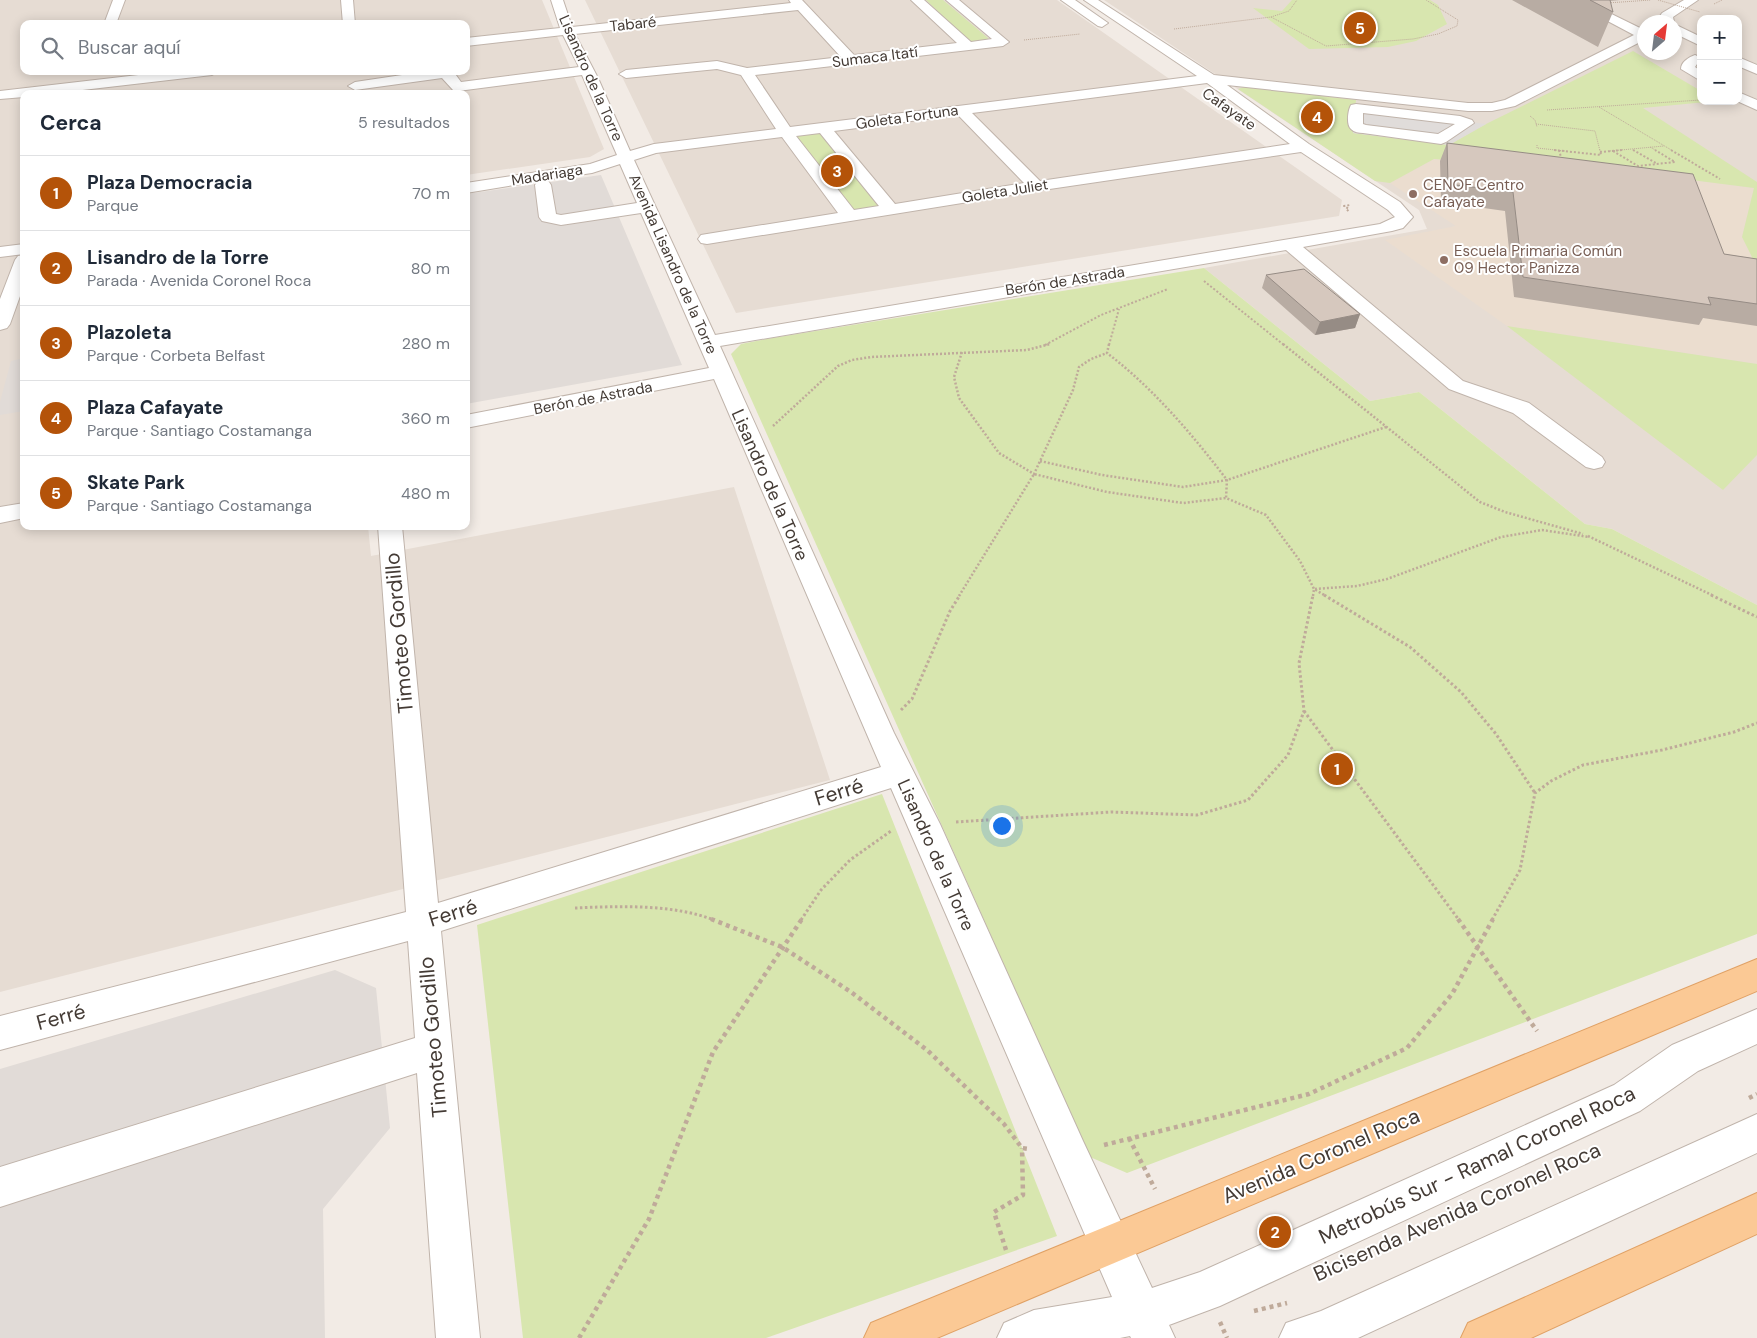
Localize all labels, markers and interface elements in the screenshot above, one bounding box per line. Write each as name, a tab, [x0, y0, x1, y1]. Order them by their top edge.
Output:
pin: 5	[1344, 9, 1376, 47]
street label: Lisandro de la Torre	[554, 12, 628, 144]
street label: Tabaré	[609, 12, 657, 36]
north arrow	[1637, 15, 1682, 60]
map controls	[1697, 15, 1742, 105]
button: +	[1697, 15, 1742, 60]
search box	[20, 20, 470, 75]
icon: search	[38, 34, 66, 62]
text: Buscar aquí	[78, 35, 181, 60]
street label: Sumaca Itatí	[831, 42, 920, 72]
button: −	[1697, 60, 1742, 105]
street label: Cafayate	[1198, 83, 1260, 135]
pin: 4	[1301, 98, 1333, 136]
street label: Goleta Fortuna	[854, 100, 960, 134]
text: Cerca	[40, 109, 102, 137]
text: 5 resultados	[358, 112, 450, 133]
pin: 3	[821, 152, 853, 190]
street label: Madariaga	[510, 159, 584, 191]
text: Plaza Democracia	[87, 170, 252, 195]
street label: Avenida Lisandro de la Torre	[624, 171, 722, 357]
street label: Goleta Juliet	[960, 174, 1050, 208]
place label: CENOF Centro Cafayate	[1423, 175, 1524, 212]
text: 1	[53, 183, 59, 204]
text: 70 m	[412, 183, 450, 204]
marker: CENOF Centro Cafayate	[1407, 188, 1419, 200]
text: Parque	[87, 195, 139, 216]
place label: Escuela Primaria Común 09 Hector Panizza	[1454, 241, 1622, 278]
text: Lisandro de la Torre	[87, 245, 269, 270]
marker: Escuela Primaria Común 09 Hector Panizza	[1438, 254, 1450, 266]
text: 2	[51, 258, 61, 279]
text: 80 m	[411, 258, 450, 279]
street label: Berón de Astrada	[1004, 262, 1126, 300]
text: Parada · Avenida Coronel Roca	[87, 270, 311, 291]
text: Plazoleta	[87, 320, 172, 345]
text: 3	[51, 333, 61, 354]
text: 280 m	[402, 333, 450, 354]
text: Parque · Corbeta Belfast	[87, 345, 265, 366]
street label: Berón de Astrada	[532, 377, 654, 419]
text: Plaza Cafayate	[87, 395, 224, 420]
street label: Lisandro de la Torre	[726, 406, 814, 564]
text: 4	[51, 408, 61, 429]
text: 360 m	[401, 408, 450, 429]
text: Parque · Santiago Costamanga	[87, 420, 312, 441]
text: Skate Park	[87, 470, 185, 495]
text: 5	[51, 483, 61, 504]
text: 480 m	[401, 483, 450, 504]
text: Parque · Santiago Costamanga	[87, 495, 312, 516]
street label: Timoteo Gordillo	[378, 551, 420, 715]
pin: 1	[1321, 750, 1353, 788]
street label: Ferré	[811, 771, 867, 813]
street label: Lisandro de la Torre	[892, 776, 980, 934]
your location	[989, 813, 1015, 839]
street label: Ferré	[425, 892, 481, 934]
street label: Timoteo Gordillo	[412, 955, 454, 1119]
street label: Ferré	[33, 997, 89, 1037]
street label: Metrobús Sur - Ramal Coronel Roca	[1314, 1079, 1640, 1251]
street label: Avenida Coronel Roca	[1218, 1102, 1424, 1210]
street label: Bicisenda Avenida Coronel Roca	[1309, 1136, 1605, 1288]
pin: 2	[1259, 1213, 1291, 1251]

